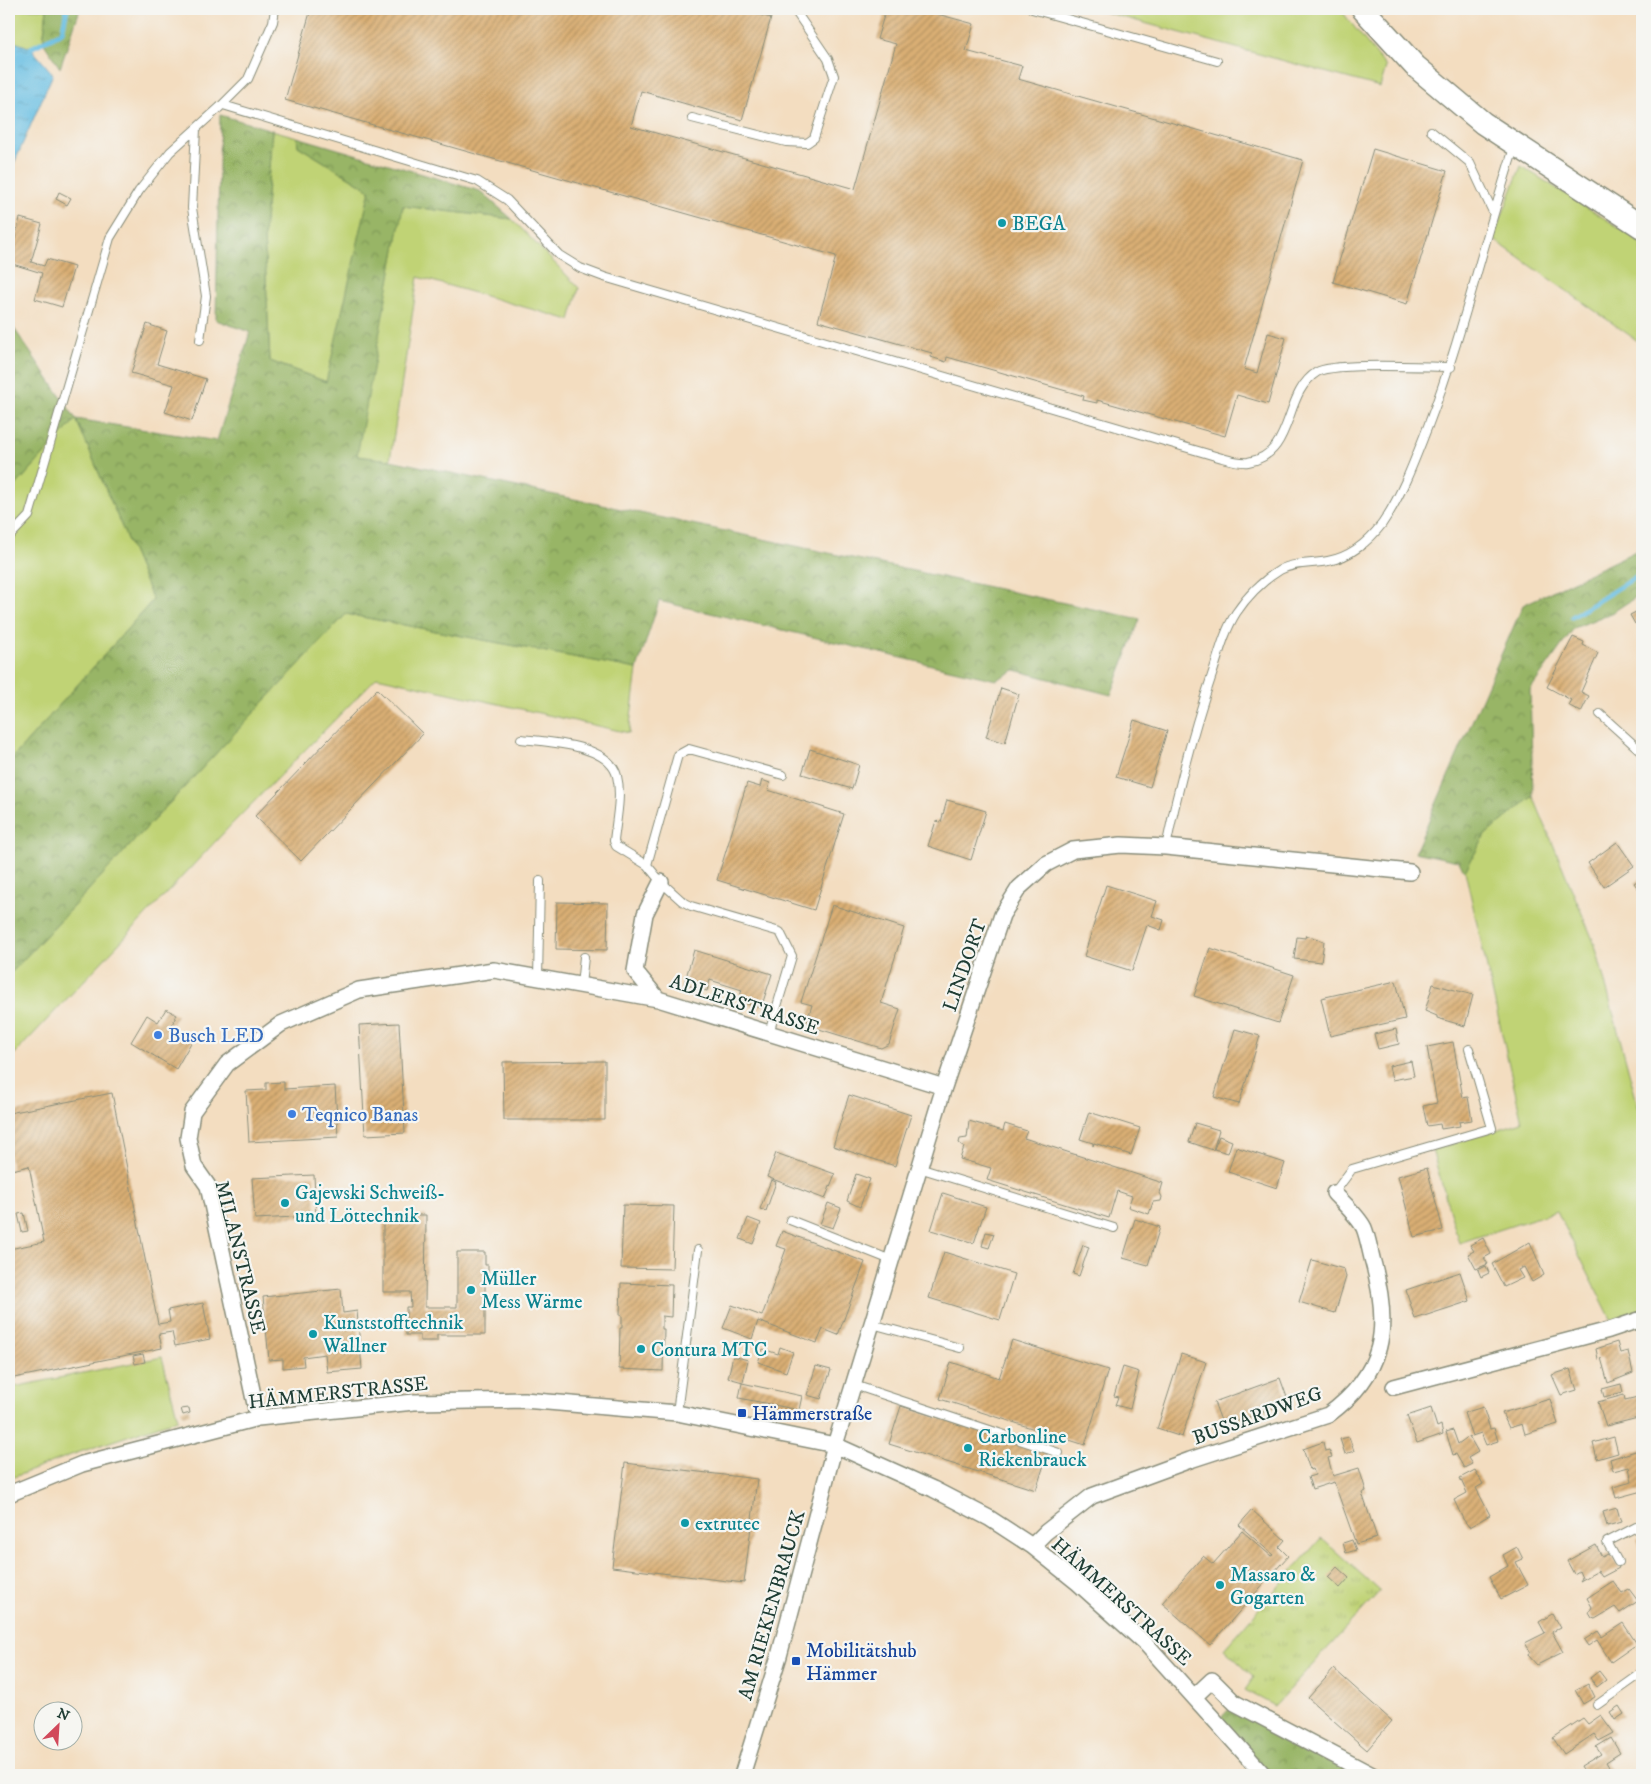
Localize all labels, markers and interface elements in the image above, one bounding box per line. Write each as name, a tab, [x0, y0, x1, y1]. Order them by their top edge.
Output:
place label: BEGA	[1012, 212, 1066, 237]
marker: BEGA	[996, 217, 1008, 229]
street label: LINDORT	[938, 916, 993, 1015]
street label: ADLERSTRASSE	[666, 969, 823, 1041]
place label: Busch LED	[168, 1024, 264, 1049]
marker: Busch LED	[152, 1029, 164, 1041]
place label: Teqnico Banas	[302, 1103, 419, 1128]
marker: Teqnico Banas	[286, 1108, 298, 1120]
street label: MILANSTRASSE	[208, 1178, 271, 1337]
place label: Gajewski Schweiß- und Löttechnik	[295, 1181, 445, 1229]
marker: Gajewski Schweiß- und Löttechnik	[279, 1197, 291, 1209]
place label: Müller Mess Wärme	[481, 1267, 582, 1315]
marker: Müller Mess Wärme	[465, 1284, 477, 1296]
place label: Kunststofftechnik Wallner	[322, 1311, 463, 1359]
marker: Kunststofftechnik Wallner	[307, 1328, 319, 1340]
place label: Contura MTC	[651, 1338, 767, 1363]
marker: Contura MTC	[635, 1343, 647, 1355]
street label: HÄMMERSTRASSE	[247, 1372, 429, 1415]
street label: BUSSARDWEG	[1189, 1381, 1326, 1451]
place label: Hämmerstraße	[752, 1402, 872, 1427]
marker: Hämmerstraße	[736, 1407, 748, 1419]
place label: Carbonline Riekenbrauck	[978, 1425, 1087, 1473]
marker: Carbonline Riekenbrauck	[962, 1442, 974, 1454]
street label: AM RIEKENBRAUCK	[733, 1508, 812, 1703]
place label: extrutec	[695, 1512, 760, 1537]
marker: extrutec	[679, 1517, 691, 1529]
street label: HÄMMERSTRASSE	[1046, 1532, 1196, 1672]
place label: Massaro & Gogarten	[1230, 1563, 1315, 1611]
marker: Massaro & Gogarten	[1214, 1579, 1226, 1591]
place label: Mobilitätshub Hämmer	[806, 1639, 917, 1687]
marker: Mobilitätshub Hämmer	[790, 1655, 802, 1667]
north arrow	[32, 1702, 82, 1752]
text: N	[54, 1705, 73, 1726]

